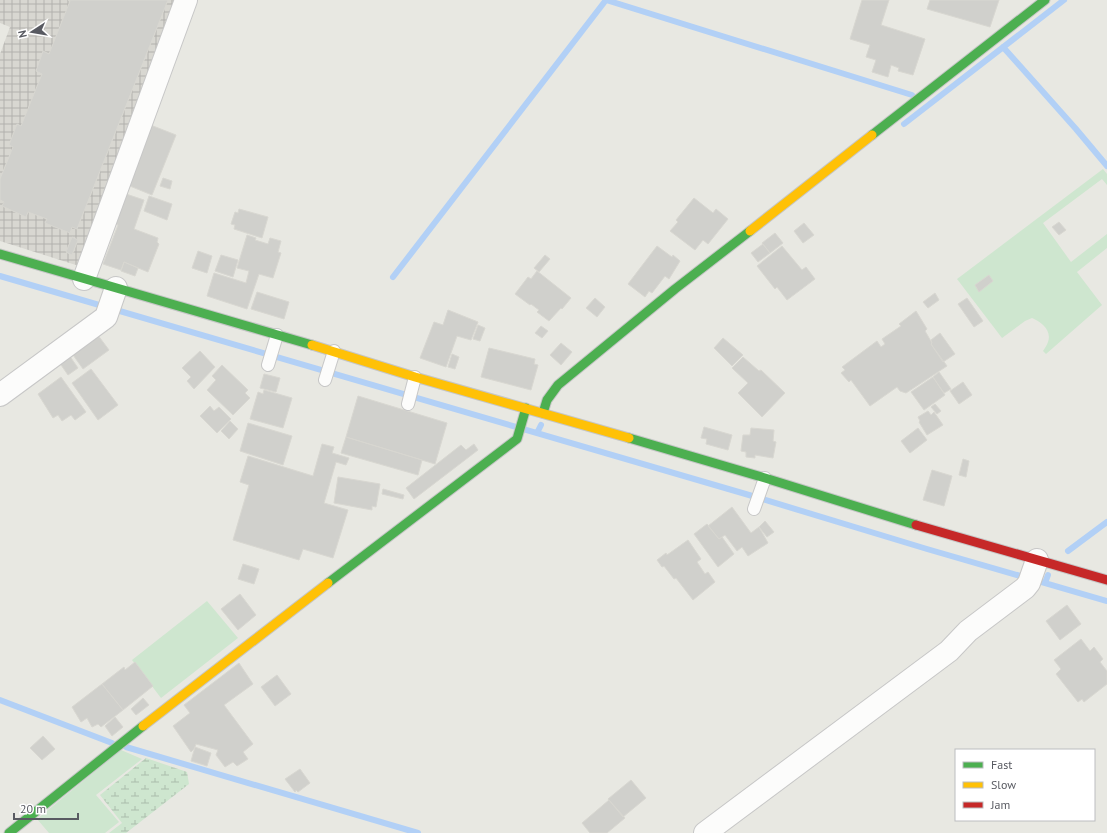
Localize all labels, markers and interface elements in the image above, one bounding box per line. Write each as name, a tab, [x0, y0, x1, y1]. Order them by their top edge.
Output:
north arrow	[12, 12, 52, 52]
text: N	[15, 29, 30, 39]
legend	[955, 749, 1095, 821]
text: Fast	[991, 757, 1012, 772]
text: Slow	[991, 777, 1016, 792]
scale bar	[14, 795, 78, 821]
text: Jam	[990, 797, 1010, 812]
text: 20 m	[20, 801, 46, 816]

